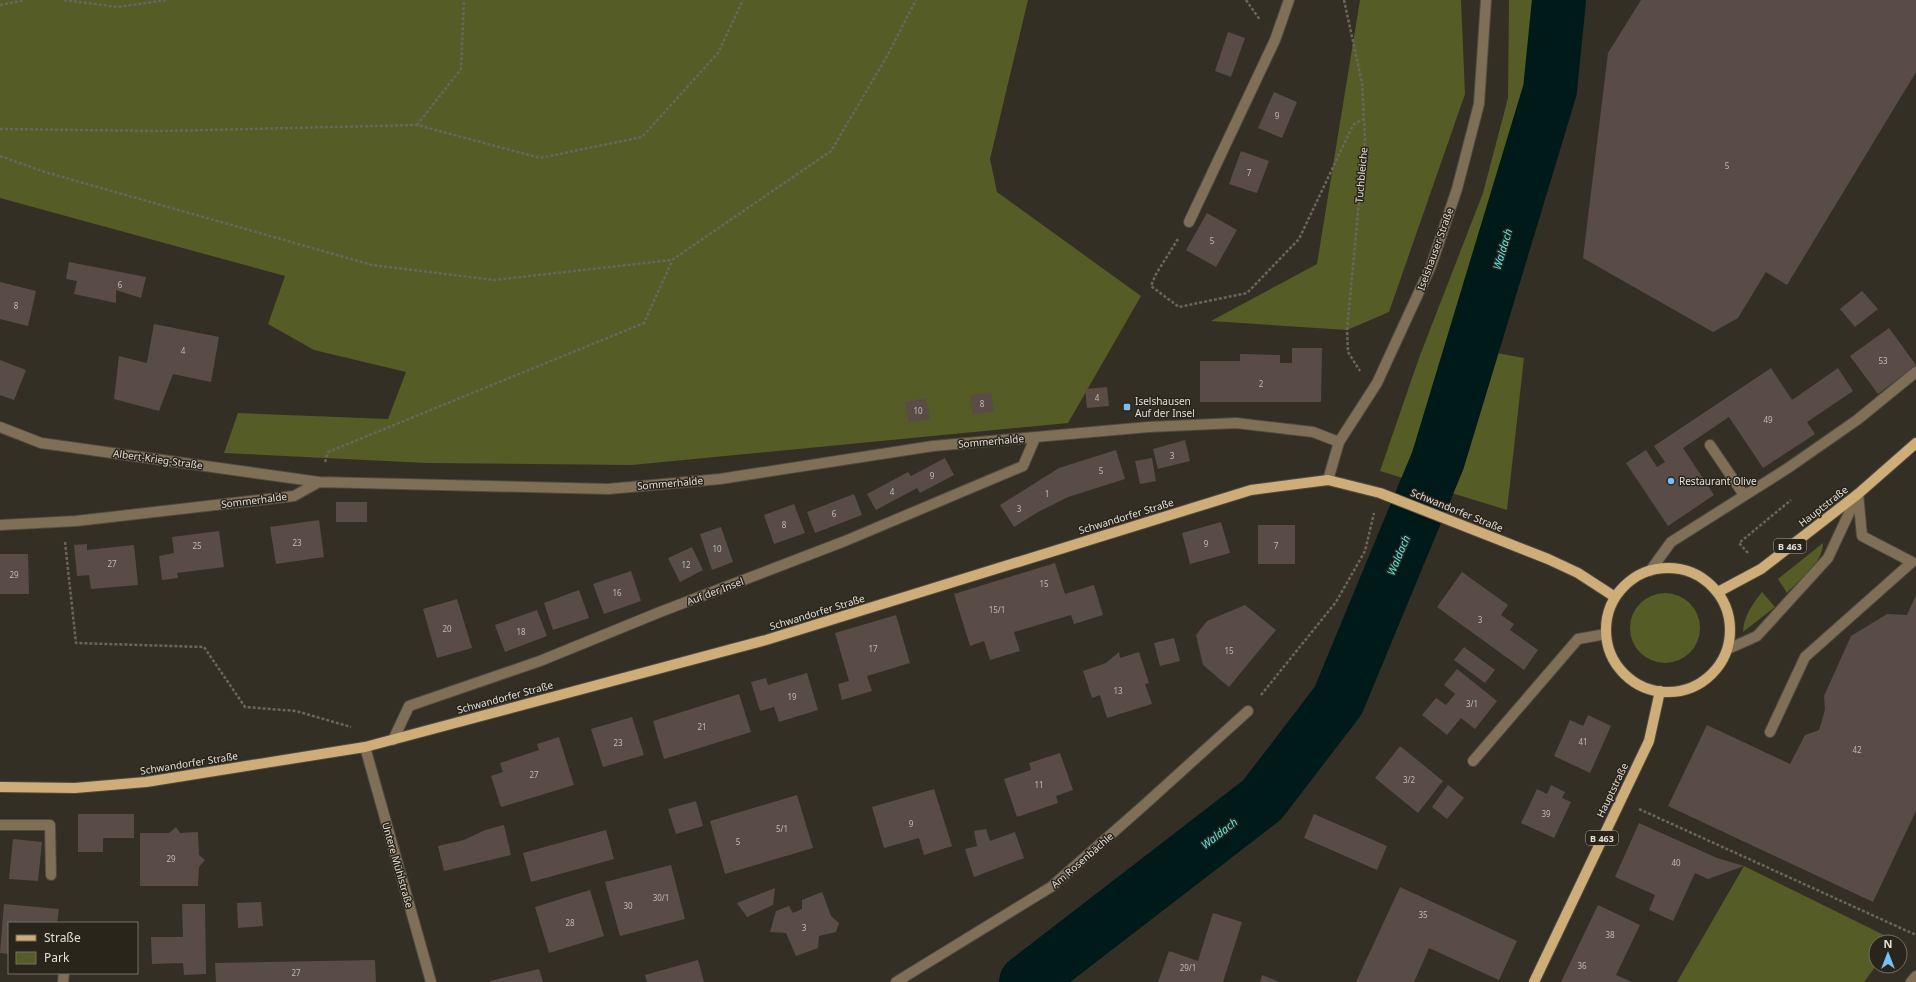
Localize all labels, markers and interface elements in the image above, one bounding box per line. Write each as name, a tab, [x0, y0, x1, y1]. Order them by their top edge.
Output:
house number: 9	[1275, 110, 1280, 121]
street label: Tuchbleiche	[1352, 146, 1370, 203]
house number: 5	[1725, 160, 1730, 171]
house number: 7	[1247, 167, 1252, 178]
street label: Iselshauser Straße	[1414, 205, 1457, 292]
water label: Waldach	[1489, 227, 1515, 271]
house number: 5	[1210, 235, 1215, 246]
house number: 6	[118, 279, 123, 290]
house number: 8	[14, 300, 19, 311]
house number: 4	[181, 345, 186, 356]
house number: 53	[1878, 355, 1888, 366]
house number: 2	[1259, 378, 1264, 389]
house number: 4	[1095, 392, 1100, 403]
place label: Iselshausen Auf der Insel	[1135, 394, 1195, 420]
house number: 8	[980, 398, 985, 409]
marker: Iselshausen Auf der Insel	[1122, 402, 1132, 412]
house number: 10	[913, 405, 923, 416]
house number: 49	[1763, 414, 1773, 425]
street label: Sommerhalde	[957, 431, 1025, 451]
street label: Albert-Krieg-Straße	[112, 446, 204, 472]
house number: 3	[1170, 450, 1175, 461]
house number: 5	[1099, 465, 1104, 476]
house number: 9	[930, 470, 935, 481]
street label: Sommerhalde	[636, 473, 704, 493]
place label: Restaurant Olive	[1679, 474, 1757, 488]
marker: Restaurant Olive	[1666, 476, 1676, 486]
street label: Hauptstraße	[1795, 482, 1851, 530]
street label: Schwandorfer Straße	[1409, 485, 1506, 535]
house number: 4	[890, 486, 895, 497]
house number: 1	[1045, 488, 1049, 499]
street label: Sommerhalde	[220, 489, 288, 511]
street label: Schwandorfer Straße	[1077, 495, 1176, 537]
house number: 3	[1017, 503, 1022, 514]
house number: 6	[832, 508, 837, 519]
house number: 8	[782, 519, 787, 530]
water label: Waldach	[1383, 533, 1413, 577]
house number: 23	[292, 537, 302, 548]
house number: 9	[1204, 538, 1209, 549]
road number: B 463	[1774, 539, 1806, 553]
house number: 25	[192, 540, 202, 551]
house number: 7	[1274, 540, 1279, 551]
house number: 10	[712, 543, 722, 554]
house number: 27	[107, 558, 117, 569]
house number: 12	[681, 559, 691, 570]
house number: 29	[9, 569, 19, 580]
street label: Auf der Insel	[685, 574, 745, 608]
house number: 15	[1039, 578, 1049, 589]
house number: 16	[612, 587, 622, 598]
street label: Schwandorfer Straße	[768, 591, 867, 633]
house number: 15/1	[989, 604, 1005, 615]
house number: 3	[1478, 614, 1483, 625]
house number: 20	[442, 623, 452, 634]
house number: 18	[516, 626, 526, 637]
house number: 17	[868, 643, 878, 654]
house number: 15	[1224, 645, 1234, 656]
street label: Schwandorfer Straße	[455, 677, 555, 717]
house number: 13	[1113, 685, 1123, 696]
house number: 19	[787, 691, 797, 702]
house number: 3/1	[1466, 698, 1478, 709]
house number: 21	[697, 721, 707, 732]
house number: 41	[1578, 736, 1588, 747]
house number: 23	[613, 737, 623, 748]
house number: 42	[1852, 744, 1862, 755]
street label: Schwandorfer Straße	[139, 748, 239, 778]
street label: Hauptstraße	[1593, 760, 1631, 820]
house number: 27	[529, 769, 539, 780]
house number: 3/2	[1403, 774, 1415, 785]
house number: 11	[1034, 779, 1044, 790]
house number: 39	[1541, 808, 1551, 819]
water label: Waldach	[1198, 814, 1240, 852]
house number: 9	[909, 818, 914, 829]
street label: Untere Mühlstraße	[379, 820, 417, 910]
house number: 5/1	[776, 823, 788, 834]
street label: Am Rosenbächle	[1048, 829, 1116, 891]
road number: B 463	[1586, 831, 1618, 845]
house number: 5	[736, 836, 741, 847]
house number: 29	[166, 853, 176, 864]
house number: 40	[1671, 857, 1681, 868]
house number: 30/1	[653, 892, 669, 903]
house number: 30	[623, 900, 633, 911]
house number: 35	[1418, 909, 1428, 920]
house number: 28	[565, 917, 575, 928]
legend	[8, 922, 138, 974]
house number: 3	[802, 922, 807, 933]
text: Straße	[44, 929, 81, 946]
house number: 38	[1605, 929, 1615, 940]
north arrow	[1868, 934, 1908, 974]
text: N	[1884, 936, 1892, 951]
text: Park	[44, 949, 70, 966]
house number: 36	[1577, 960, 1587, 971]
house number: 29/1	[1180, 962, 1196, 973]
house number: 27	[291, 967, 301, 978]

